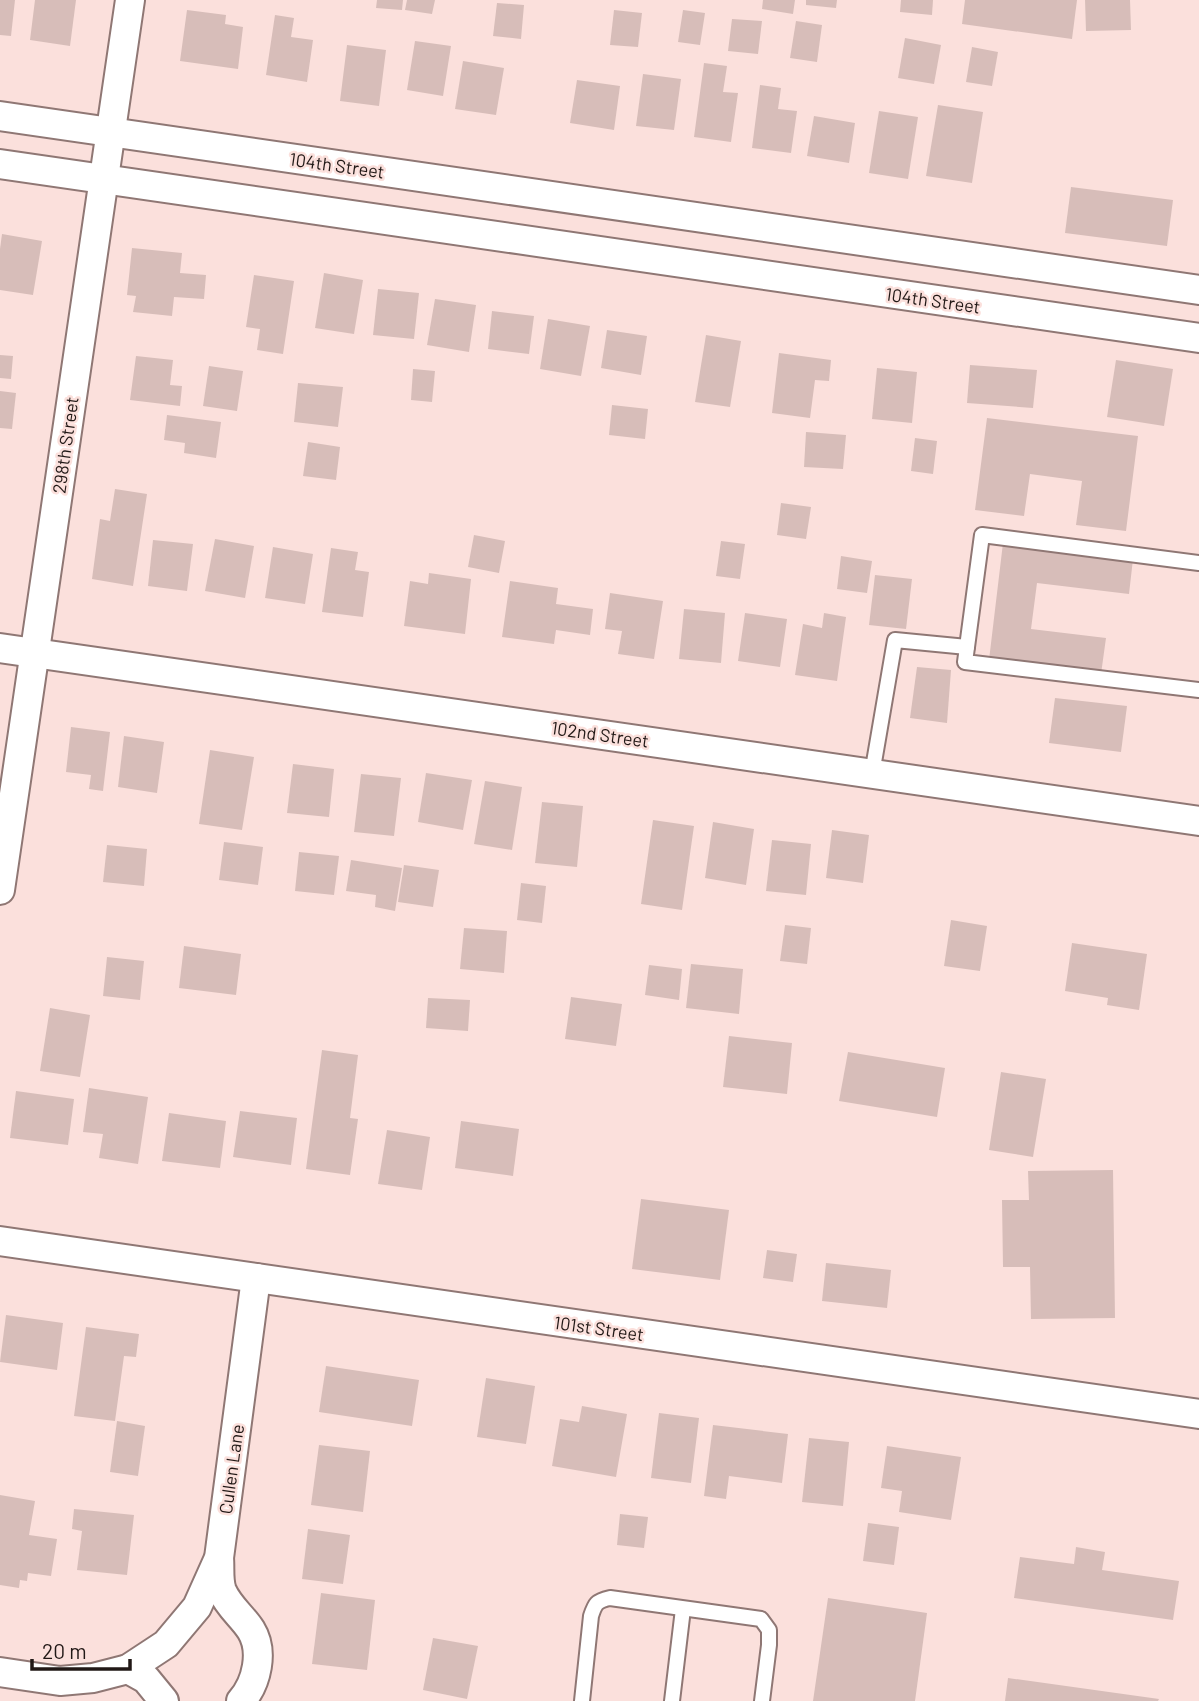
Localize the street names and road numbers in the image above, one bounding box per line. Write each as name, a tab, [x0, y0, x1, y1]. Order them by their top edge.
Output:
street label: 104th Street	[288, 147, 386, 183]
street label: 104th Street	[884, 282, 982, 318]
street label: 298th Street	[47, 395, 83, 495]
street label: 102nd Street	[550, 716, 650, 752]
street label: 101st Street	[553, 1311, 645, 1345]
street label: Cullen Lane	[214, 1423, 248, 1515]

